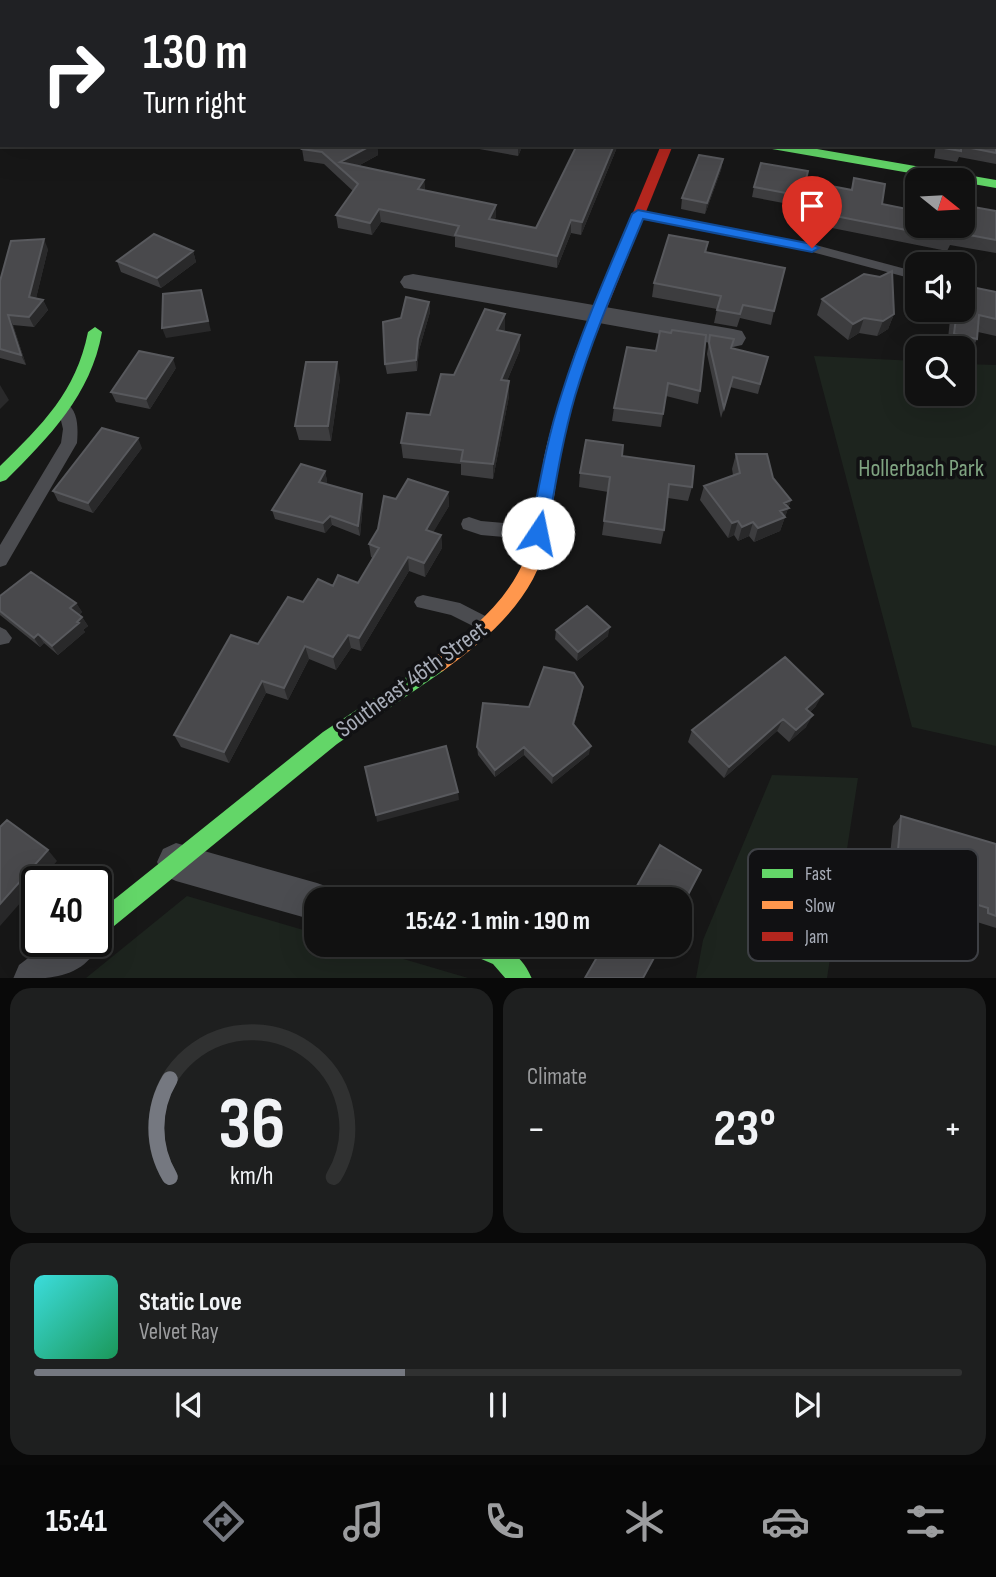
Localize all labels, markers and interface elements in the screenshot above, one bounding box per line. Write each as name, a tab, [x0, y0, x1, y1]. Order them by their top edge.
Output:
text: 130 m	[143, 24, 248, 83]
icon: right	[28, 28, 119, 119]
text: Turn right	[143, 84, 247, 123]
north arrow	[905, 168, 975, 238]
map controls	[905, 168, 975, 406]
pin	[782, 176, 842, 248]
icon: arrive	[793, 187, 831, 225]
button: sound	[905, 252, 975, 322]
button: search	[905, 336, 975, 406]
park label: Hollerbach Park	[858, 454, 984, 483]
position arrow	[501, 496, 575, 570]
street label: Southeast 46th Street	[330, 615, 492, 744]
legend	[748, 849, 978, 961]
text: Fast	[805, 863, 832, 886]
speed limit sign: 40	[21, 866, 112, 957]
text: Slow	[805, 895, 835, 918]
text: 15:42 · 1 min · 190 m	[406, 906, 590, 937]
text: Jam	[804, 926, 828, 949]
text: Climate	[527, 1063, 587, 1091]
text: 36	[218, 1081, 285, 1169]
text: 23°	[713, 1098, 776, 1161]
text: −	[527, 1107, 546, 1152]
text: +	[943, 1107, 962, 1152]
text: km/h	[230, 1160, 273, 1191]
text: Static Love	[139, 1287, 242, 1318]
text: Velvet Ray	[139, 1318, 219, 1346]
icon: previous	[170, 1386, 208, 1424]
icon: pause	[479, 1386, 517, 1424]
icon: next	[788, 1386, 826, 1424]
icon: directions	[199, 1497, 248, 1546]
icon: music	[339, 1497, 388, 1546]
icon: phone	[480, 1497, 529, 1546]
icon: climate	[620, 1497, 669, 1546]
icon: car	[761, 1497, 810, 1546]
icon: filters	[901, 1497, 950, 1546]
text: 15:41	[46, 1502, 107, 1541]

